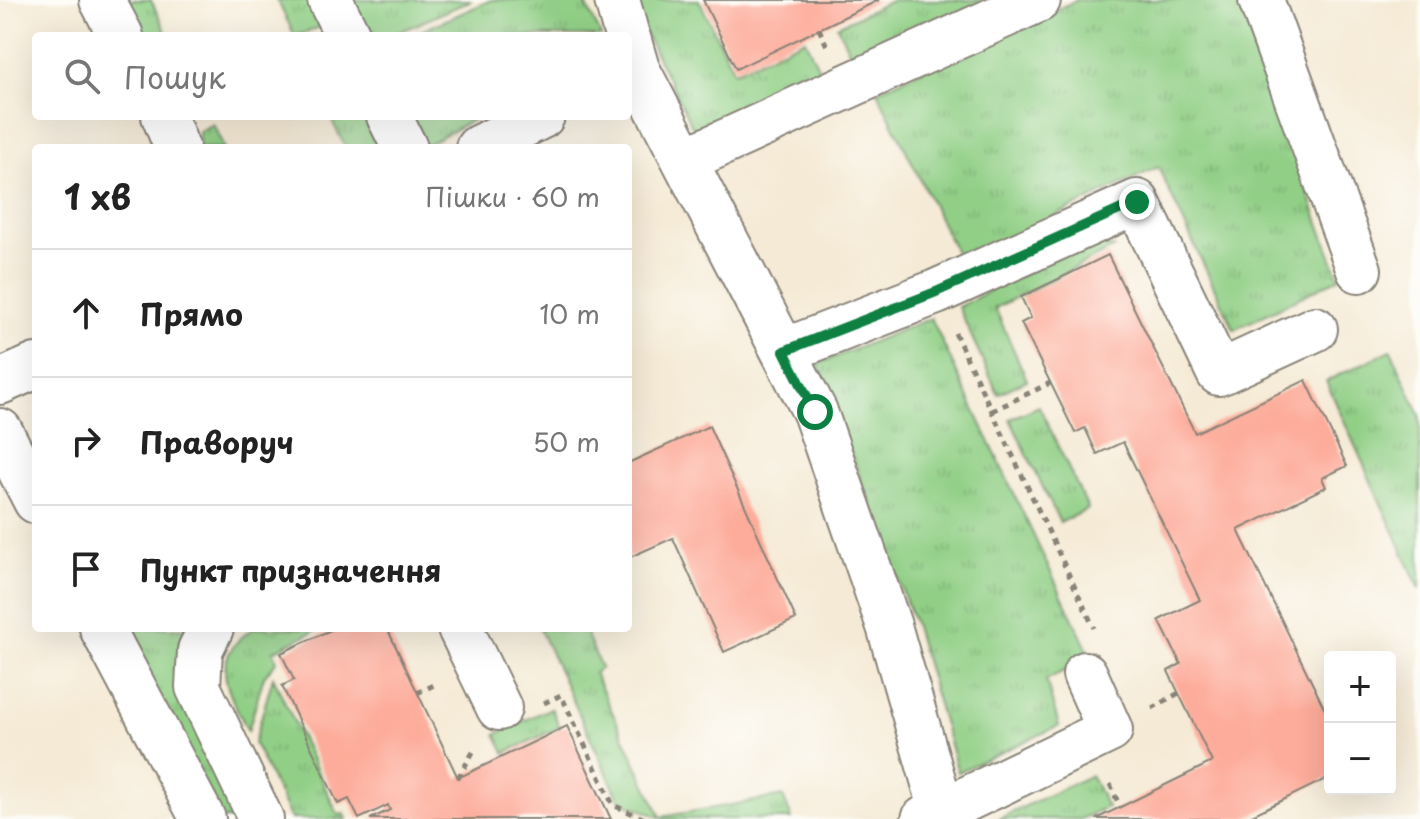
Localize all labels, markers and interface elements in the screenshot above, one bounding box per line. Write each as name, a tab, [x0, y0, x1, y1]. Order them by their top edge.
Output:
search box	[32, 32, 632, 120]
icon: search	[60, 54, 104, 98]
text: Пошук	[124, 54, 226, 99]
text: 1 хв	[64, 170, 131, 222]
text: Пішки · 60 m	[425, 177, 600, 216]
route end	[1119, 184, 1155, 220]
icon: ahead	[64, 291, 108, 335]
text: Прямо	[140, 291, 243, 336]
text: 10 m	[539, 294, 600, 333]
route start	[797, 394, 833, 430]
icon: right	[64, 419, 108, 463]
text: Праворуч	[140, 419, 294, 464]
text: 50 m	[533, 422, 600, 461]
icon: arrive	[64, 547, 108, 591]
text: Пункт призначення	[140, 547, 441, 592]
map controls	[1324, 651, 1396, 795]
button: +	[1324, 651, 1396, 723]
button: −	[1324, 723, 1396, 795]

